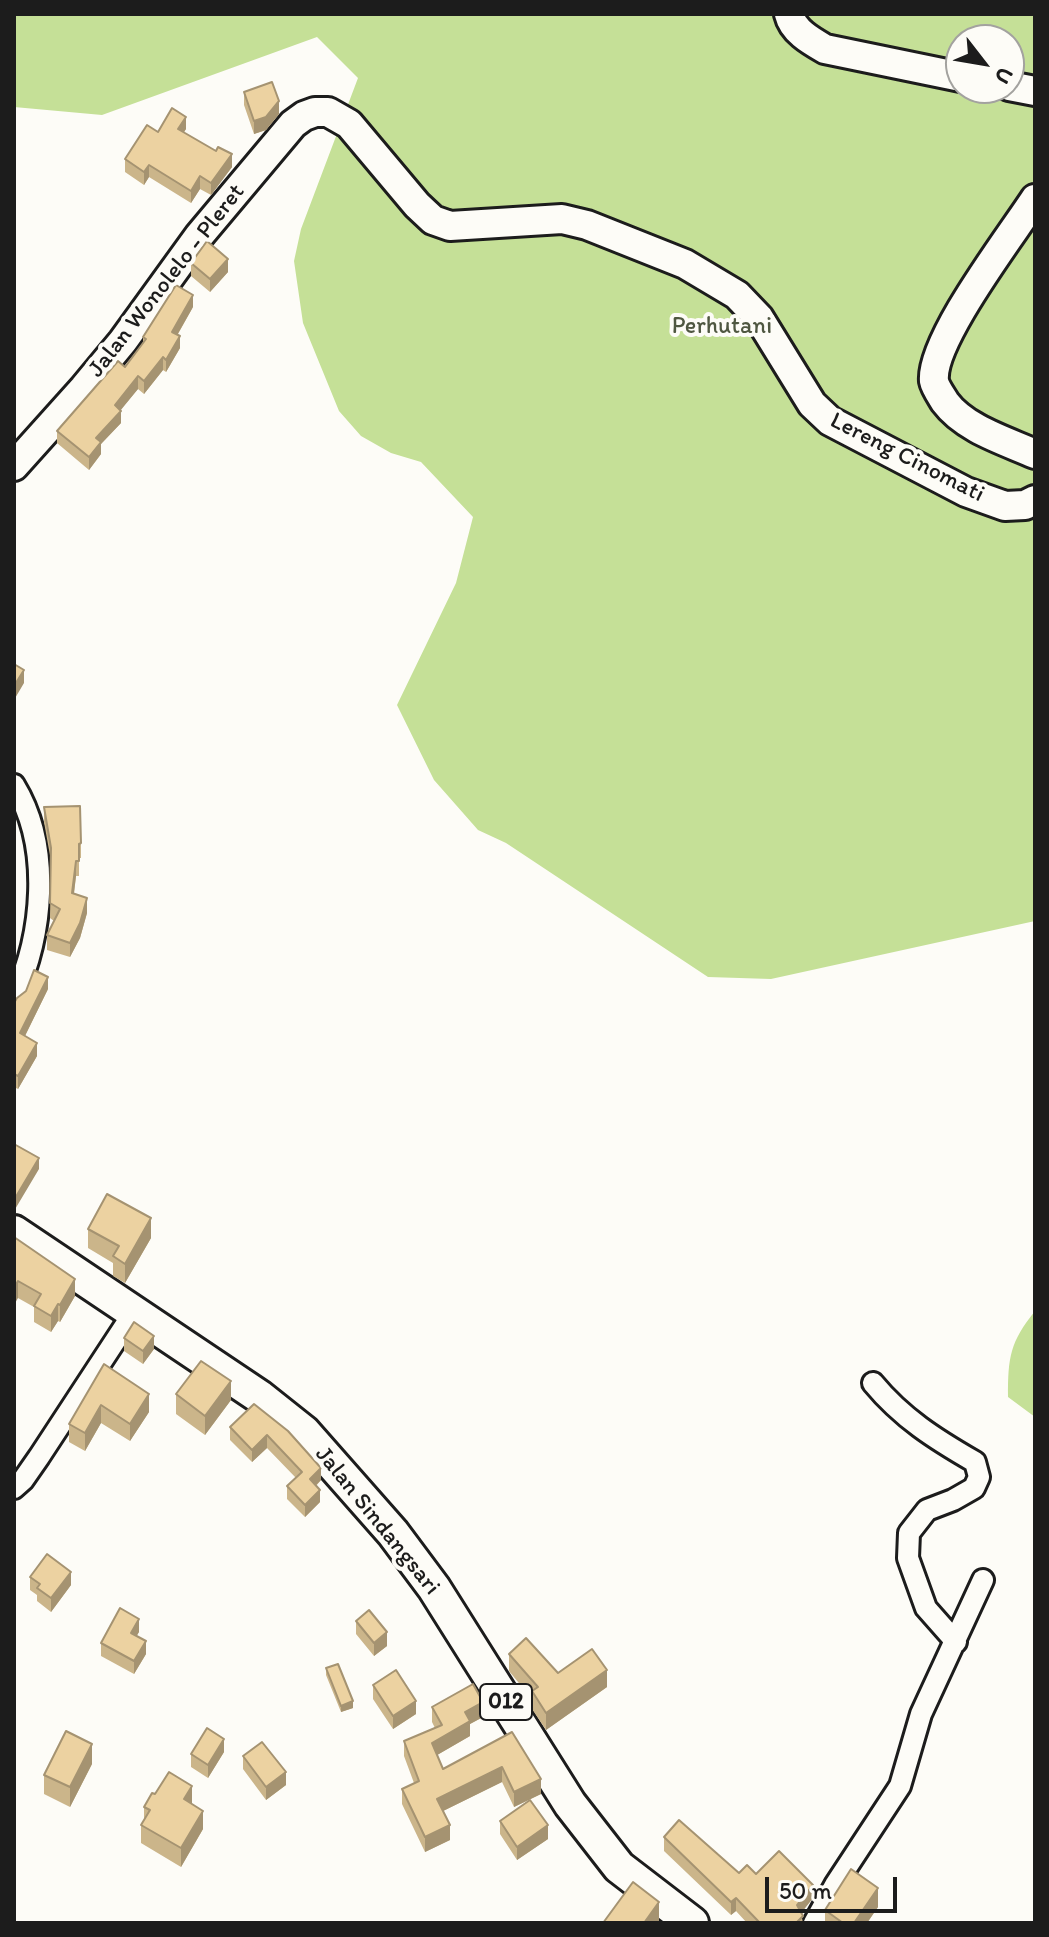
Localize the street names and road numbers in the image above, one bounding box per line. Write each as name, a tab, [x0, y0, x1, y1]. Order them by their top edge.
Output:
street label: Jalan Wonolelo - Pleret	[83, 179, 251, 383]
street label: Lereng Cinomati	[825, 407, 989, 509]
street label: Jalan Sindangsari	[308, 1441, 446, 1601]
road number: 012	[480, 1684, 532, 1720]

